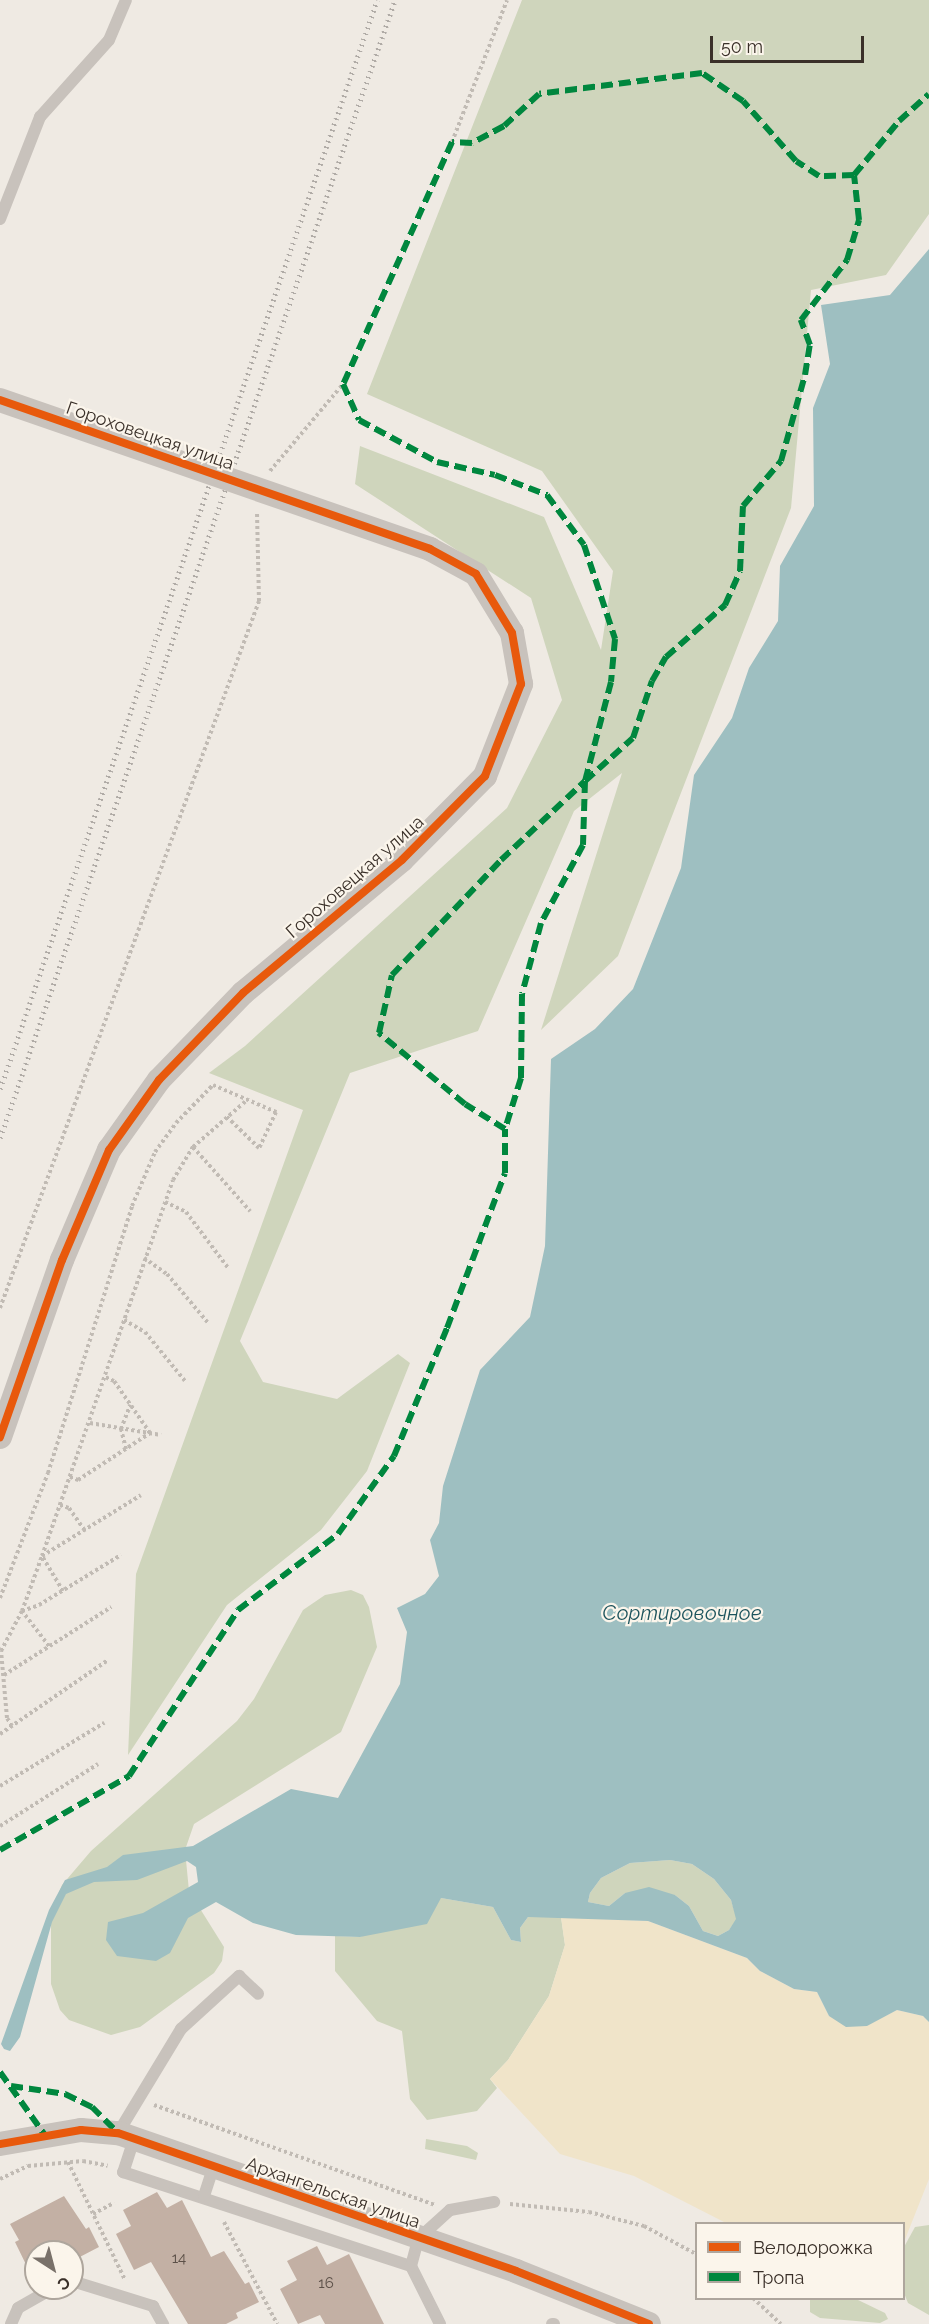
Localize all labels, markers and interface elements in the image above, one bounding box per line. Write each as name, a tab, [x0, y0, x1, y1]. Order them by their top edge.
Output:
scale bar	[713, 24, 868, 62]
text: 50 m	[721, 36, 763, 57]
street label: Гороховецкая улица	[63, 397, 237, 475]
street label: Гороховецкая улица	[281, 811, 429, 943]
water label: Сортировочное	[602, 1601, 762, 1625]
street label: Архангельская улица	[243, 2153, 423, 2233]
legend	[695, 2222, 905, 2300]
text: Велодорожка	[753, 2237, 873, 2258]
north arrow	[24, 2240, 84, 2300]
house number: 14	[172, 2250, 186, 2268]
text: Тропа	[753, 2267, 804, 2288]
text: С	[54, 2272, 74, 2294]
house number: 16	[318, 2275, 334, 2293]

